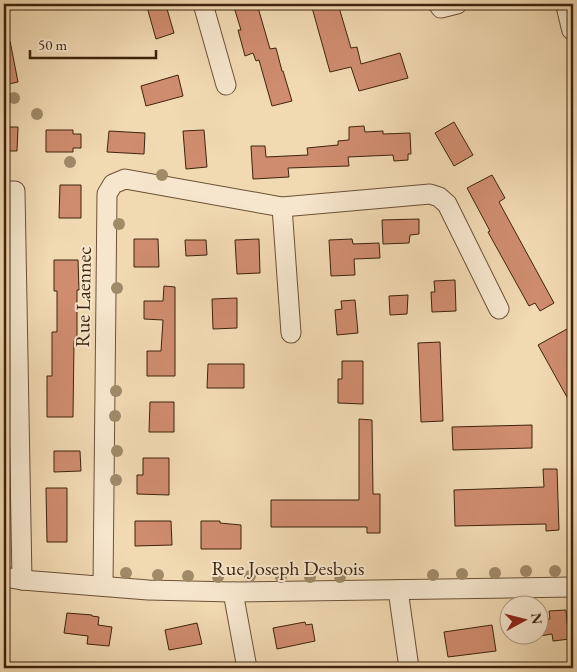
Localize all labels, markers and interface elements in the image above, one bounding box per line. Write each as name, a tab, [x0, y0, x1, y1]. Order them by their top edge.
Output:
scale bar	[30, 28, 156, 60]
text: 50 m	[38, 35, 67, 54]
street label: Rue Laennec	[69, 246, 97, 348]
street label: Rue Joseph Desbois	[212, 555, 364, 581]
north arrow	[500, 594, 550, 644]
text: N	[527, 612, 547, 626]

